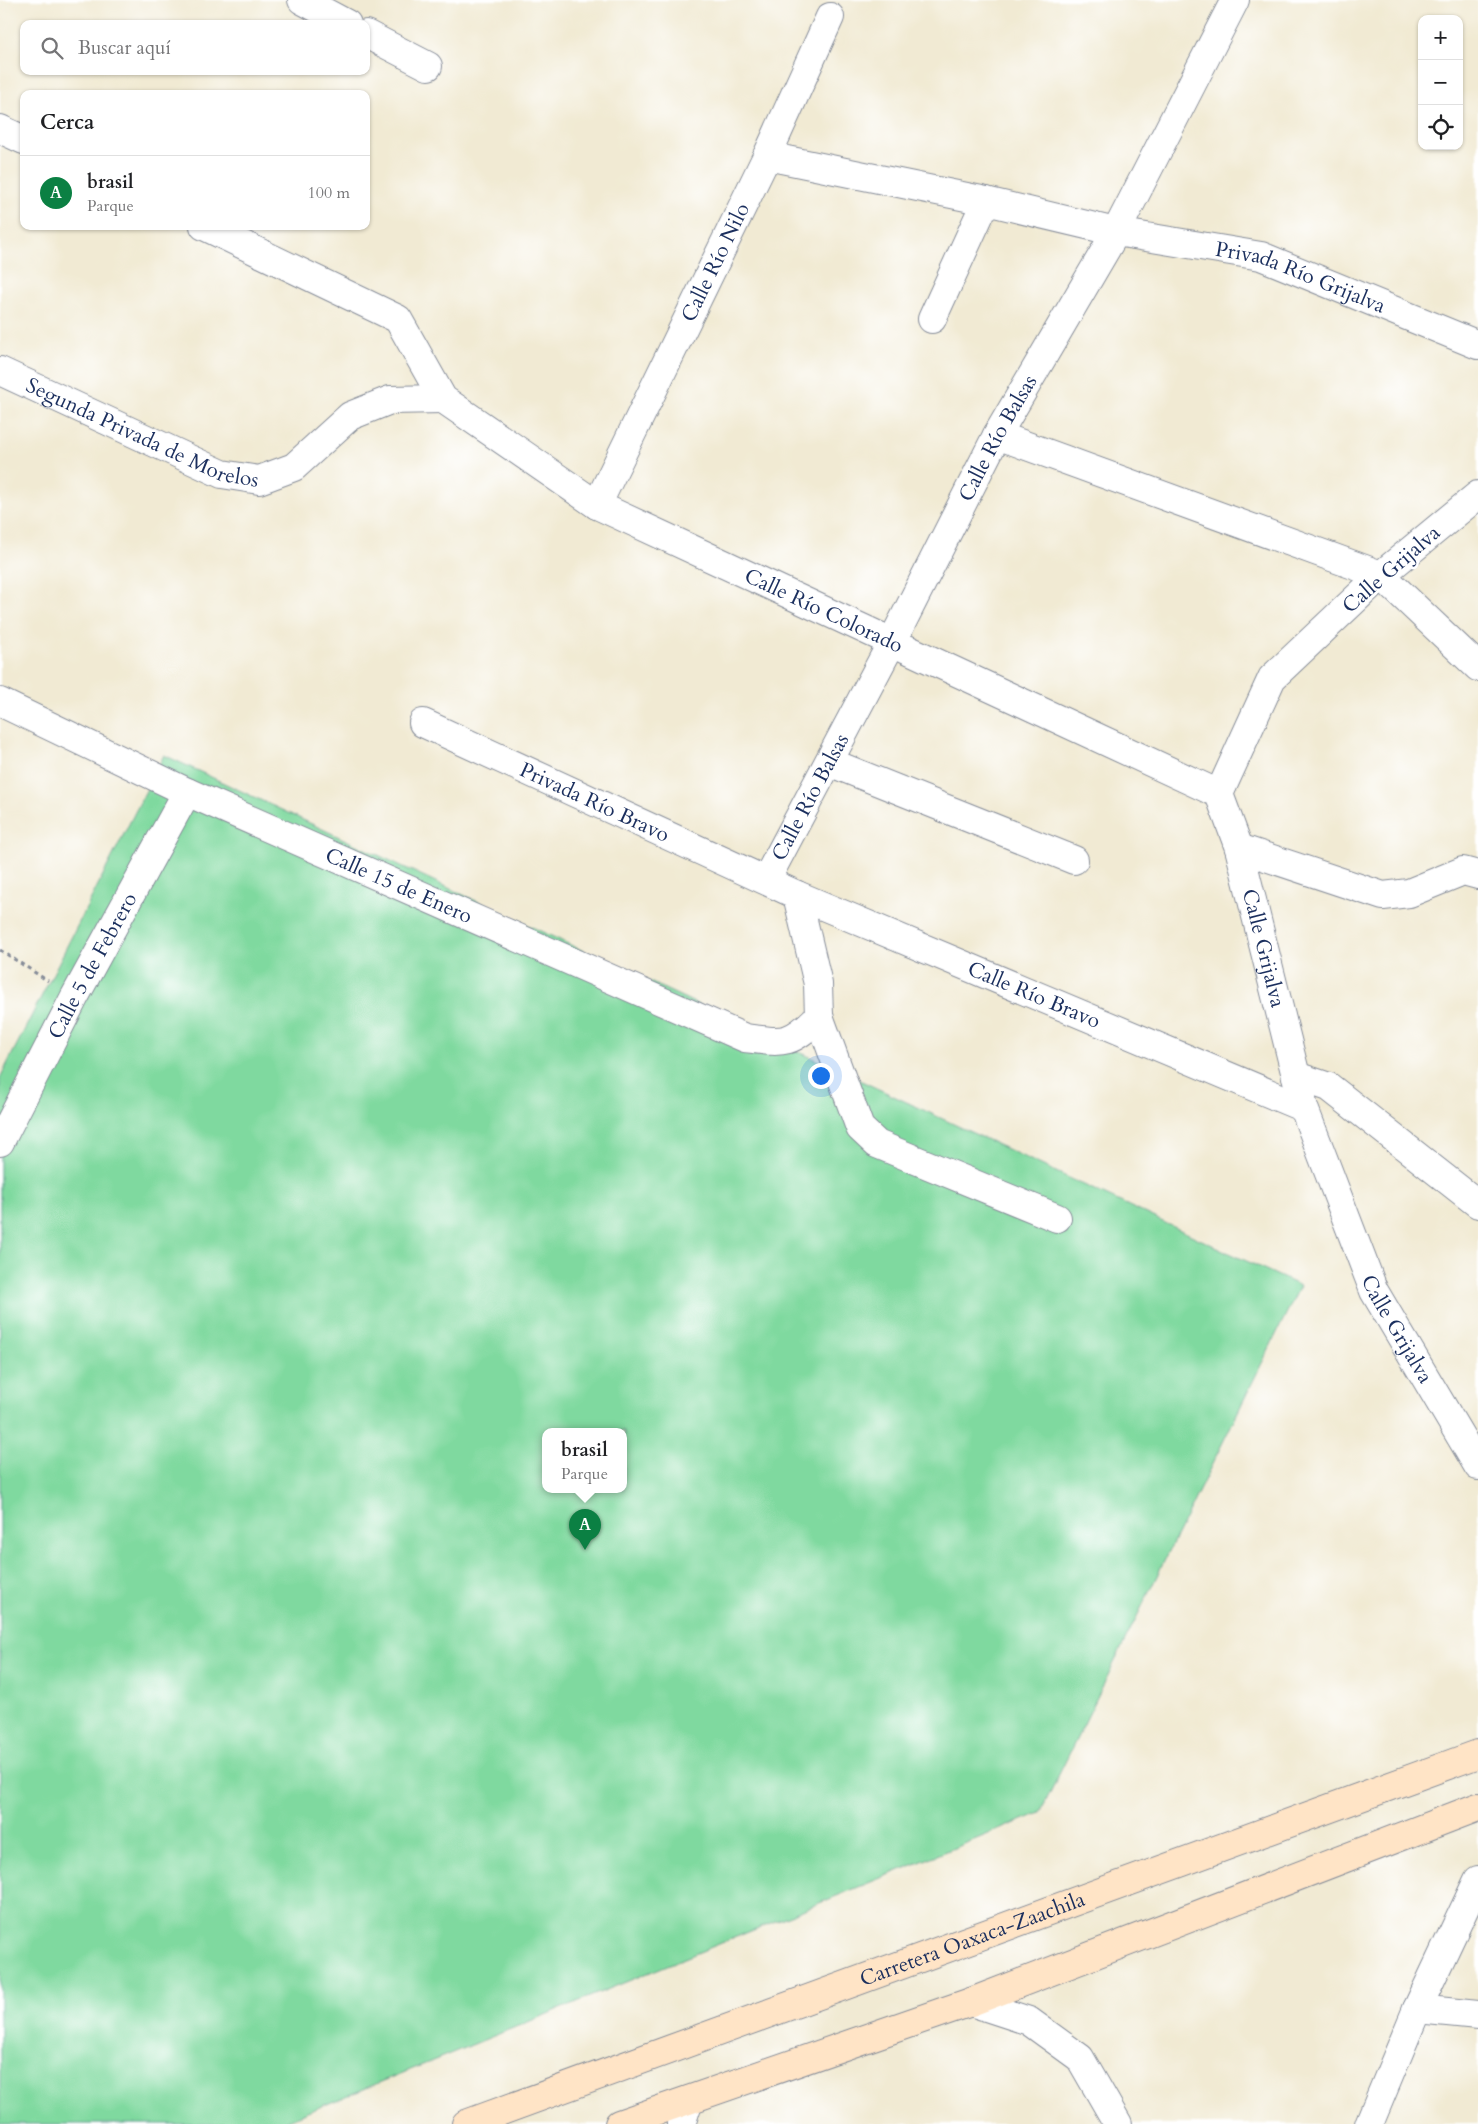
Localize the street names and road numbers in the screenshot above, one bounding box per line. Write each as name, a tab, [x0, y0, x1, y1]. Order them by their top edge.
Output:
street label: Calle Río Nilo	[674, 198, 757, 327]
street label: Privada Río Grijalva	[1213, 235, 1390, 321]
street label: Calle Río Balsas	[952, 369, 1044, 507]
street label: Segunda Privada de Morelos	[21, 371, 261, 495]
street label: Calle Grijalva	[1336, 519, 1447, 620]
street label: Calle Río Colorado	[740, 561, 908, 660]
street label: Calle Río Balsas	[765, 728, 856, 866]
street label: Privada Río Bravo	[515, 755, 674, 849]
street label: Calle 15 de Enero	[320, 841, 477, 931]
street label: Calle Grijalva	[1235, 886, 1292, 1011]
street label: Calle 5 de Febrero	[41, 887, 144, 1044]
street label: Calle Río Bravo	[963, 954, 1105, 1036]
street label: Calle Grijalva	[1354, 1271, 1440, 1389]
street label: Carretera Oaxaca-Zaachila	[856, 1885, 1089, 1994]

